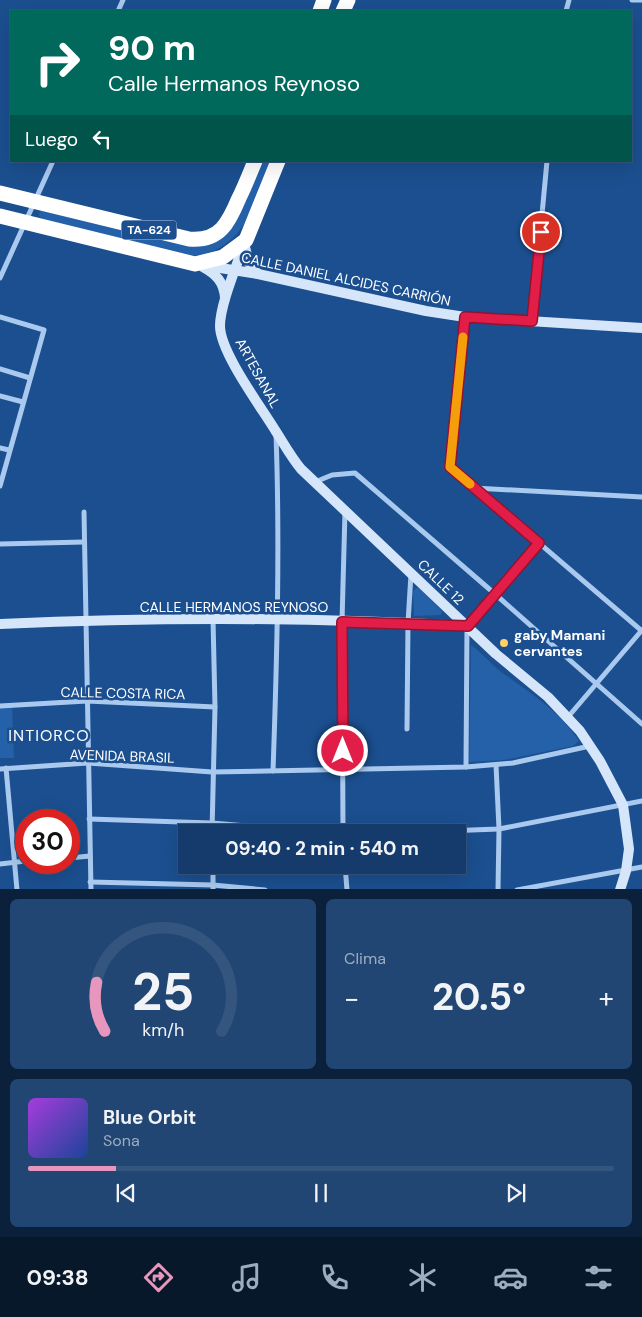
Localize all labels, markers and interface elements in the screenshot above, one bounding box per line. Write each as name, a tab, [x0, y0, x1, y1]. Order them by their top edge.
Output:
text: 90 m	[108, 25, 196, 71]
icon: right	[25, 30, 90, 95]
text: Calle Hermanos Reynoso	[108, 69, 360, 98]
icon: left	[88, 125, 116, 153]
text: Luego	[25, 127, 78, 152]
pin	[520, 211, 562, 253]
icon: arrive	[527, 218, 555, 246]
road number: TA-624	[122, 220, 176, 240]
street label: CALLE DANIEL ALCIDES CARRIÓN	[240, 248, 452, 310]
street label: ARTESANAL	[231, 335, 285, 411]
street label: CALLE 12	[414, 555, 468, 609]
street label: CALLE HERMANOS REYNOSO	[140, 598, 328, 616]
place label: gaby Mamani cervantes	[514, 626, 605, 660]
marker: gaby Mamani cervantes	[498, 637, 510, 649]
street label: CALLE COSTA RICA	[61, 683, 185, 703]
position arrow	[316, 724, 368, 776]
district label: INTIORCO	[8, 725, 90, 746]
street label: AVENIDA BRASIL	[69, 745, 175, 767]
speed limit sign: 30	[15, 809, 80, 874]
text: 09:40 · 2 min · 540 m	[225, 836, 419, 861]
text: Clima	[344, 948, 386, 969]
text: 25	[132, 958, 194, 1026]
text: 20.5°	[432, 972, 526, 1022]
text: −	[344, 980, 359, 1017]
text: +	[599, 980, 614, 1017]
text: km/h	[142, 1018, 184, 1042]
text: Blue Orbit	[103, 1105, 196, 1130]
text: Sona	[103, 1130, 140, 1151]
icon: previous	[112, 1179, 140, 1207]
icon: pause	[307, 1179, 335, 1207]
icon: next	[502, 1179, 530, 1207]
icon: directions	[141, 1260, 176, 1295]
icon: music	[229, 1260, 264, 1295]
icon: phone	[317, 1260, 352, 1295]
icon: climate	[405, 1260, 440, 1295]
icon: car	[493, 1260, 528, 1295]
icon: filters	[581, 1260, 616, 1295]
text: 09:38	[26, 1263, 89, 1292]

